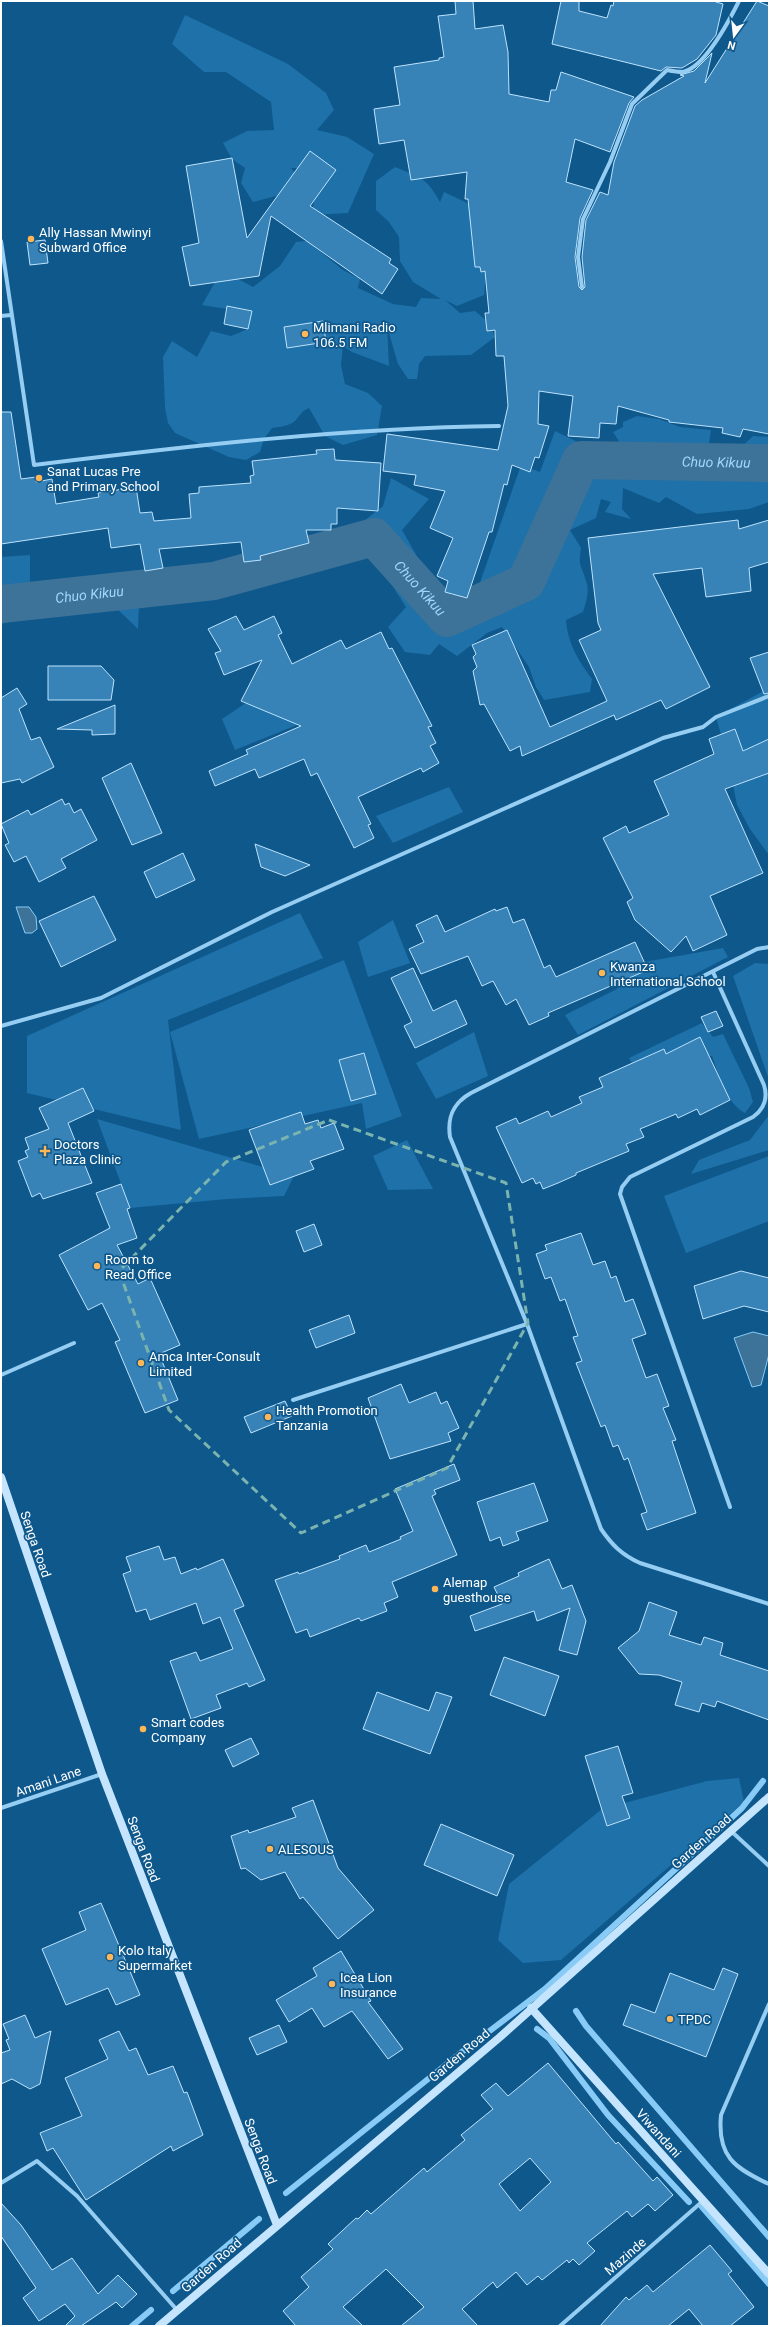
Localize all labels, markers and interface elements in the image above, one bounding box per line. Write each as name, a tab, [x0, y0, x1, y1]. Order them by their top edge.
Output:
north arrow	[714, 16, 754, 56]
text: N	[726, 38, 737, 52]
place label: Ally Hassan Mwinyi Subward Office	[39, 225, 151, 255]
marker: Ally Hassan Mwinyi Subward Office	[26, 234, 36, 244]
place label: Mlimani Radio 106.5 FM	[313, 320, 396, 350]
marker: Mlimani Radio 106.5 FM	[300, 329, 310, 339]
water label: Chuo Kikuu	[682, 454, 751, 471]
place label: Sanat Lucas Pre and Primary School	[47, 464, 160, 494]
marker: Sanat Lucas Pre and Primary School	[34, 473, 44, 483]
water label: Chuo Kikuu	[391, 557, 449, 619]
water label: Chuo Kikuu	[54, 583, 125, 606]
place label: Kwanza International School	[610, 959, 726, 989]
marker: Kwanza International School	[597, 968, 607, 978]
place label: Doctors Plaza Clinic	[54, 1137, 121, 1167]
marker: Doctors Plaza Clinic	[39, 1145, 51, 1157]
place label: Room to Read Office	[105, 1252, 171, 1282]
marker: Room to Read Office	[92, 1261, 102, 1271]
place label: Amca Inter-Consult Limited	[149, 1349, 260, 1379]
marker: Amca Inter-Consult Limited	[136, 1358, 146, 1368]
place label: Health Promotion Tanzania	[276, 1403, 378, 1433]
marker: Health Promotion Tanzania	[263, 1412, 273, 1422]
street label: Senga Road	[17, 1509, 54, 1579]
place label: Alemap guesthouse	[443, 1575, 511, 1605]
marker: Alemap guesthouse	[430, 1584, 440, 1594]
place label: Smart codes Company	[151, 1715, 225, 1745]
marker: Smart codes Company	[138, 1724, 148, 1734]
street label: Amani Lane	[13, 1763, 83, 1800]
street label: Garden Road	[669, 1811, 734, 1872]
street label: Senga Road	[124, 1814, 163, 1884]
place label: ALESOUS	[278, 1842, 334, 1857]
marker: ALESOUS	[265, 1844, 275, 1854]
place label: Kolo Italy Supermarket	[118, 1943, 192, 1973]
marker: Kolo Italy Supermarket	[105, 1952, 115, 1962]
place label: Icea Lion Insurance	[340, 1970, 397, 2000]
marker: Icea Lion Insurance	[327, 1979, 337, 1989]
place label: TPDC	[678, 2012, 711, 2027]
marker: TPDC	[665, 2014, 675, 2024]
street label: Garden Road	[426, 2026, 493, 2085]
street label: Viwandani	[633, 2106, 684, 2161]
street label: Senga Road	[241, 2116, 280, 2186]
street label: Mazinde	[602, 2234, 649, 2278]
street label: Garden Road	[178, 2235, 244, 2296]

